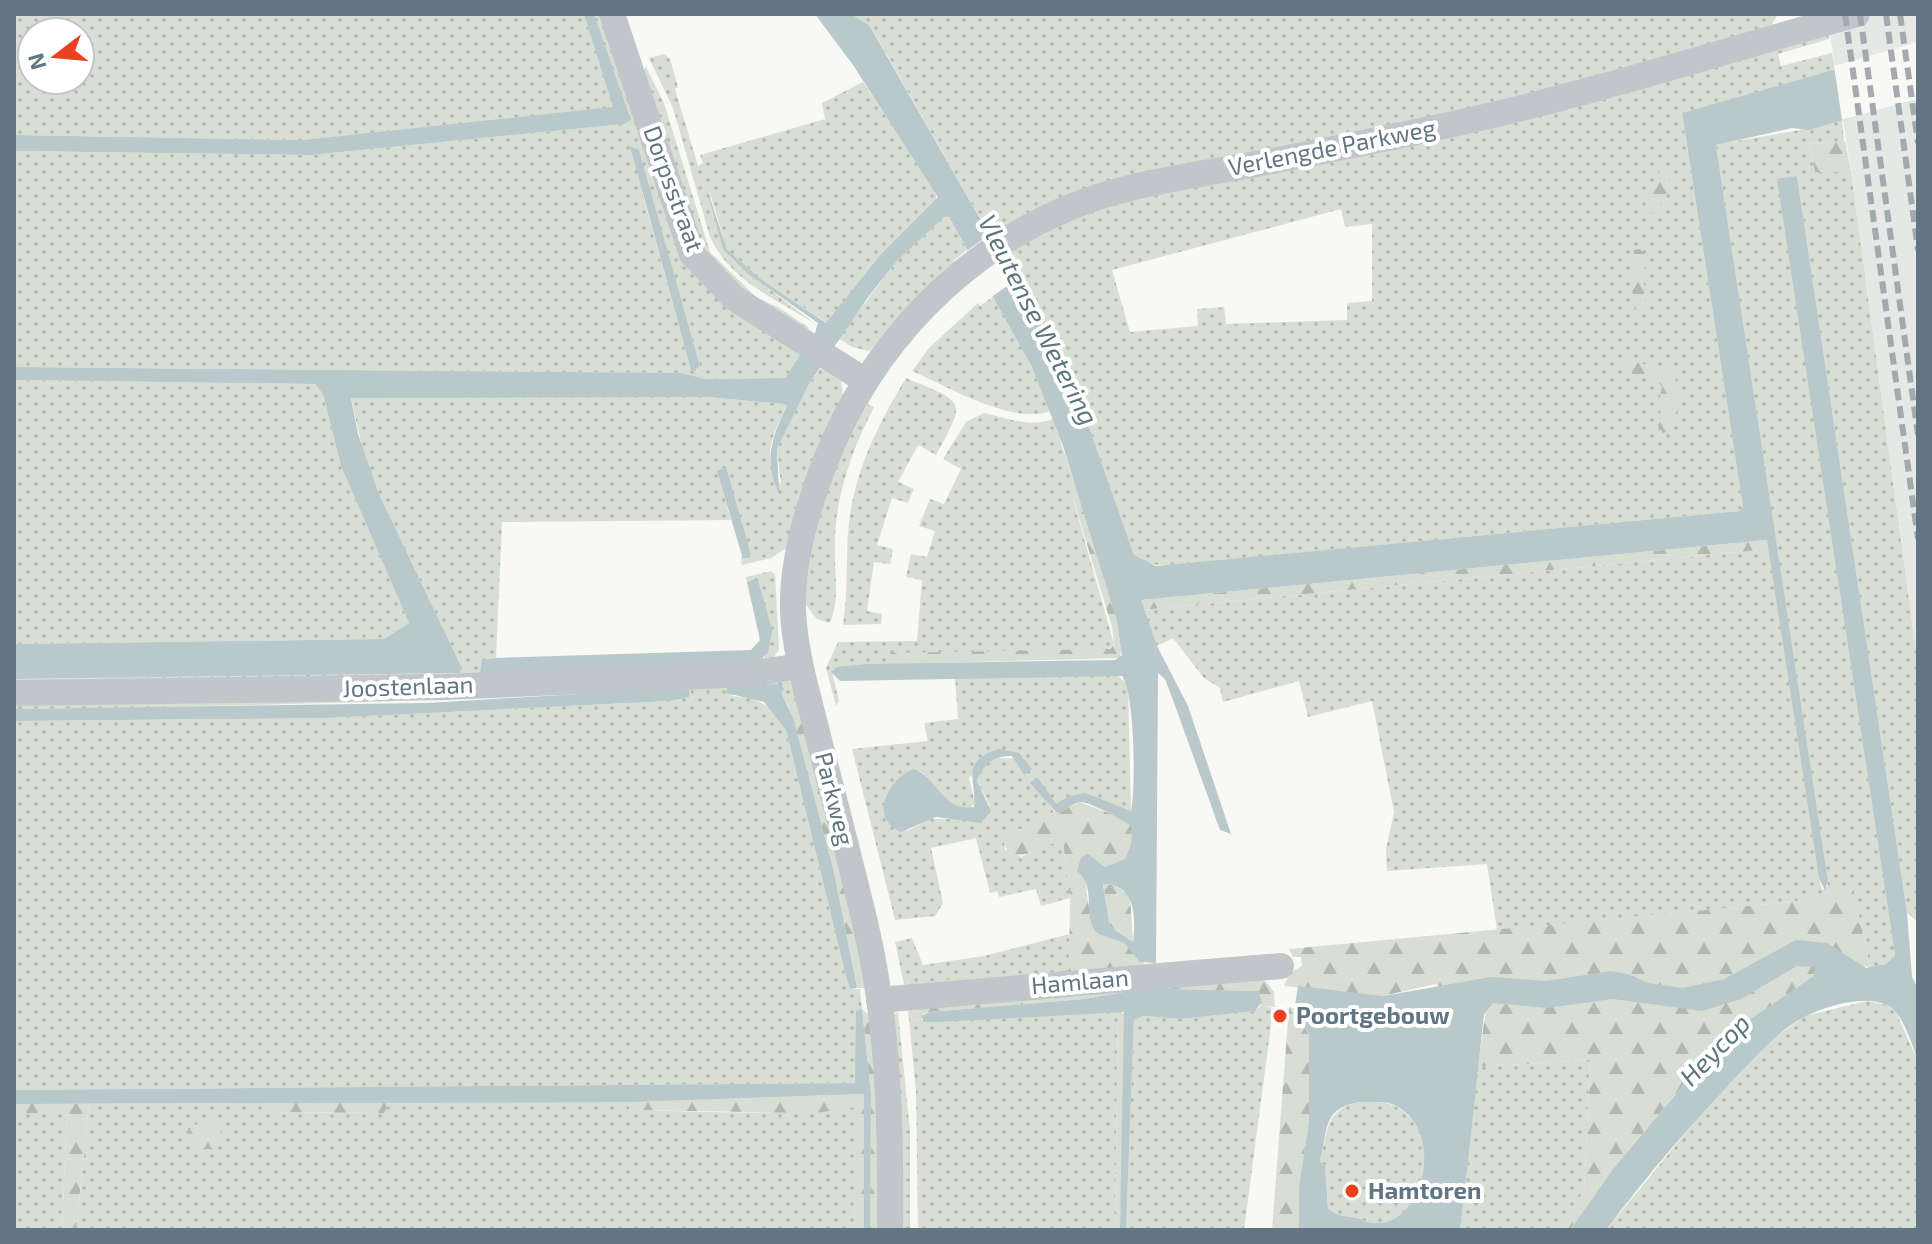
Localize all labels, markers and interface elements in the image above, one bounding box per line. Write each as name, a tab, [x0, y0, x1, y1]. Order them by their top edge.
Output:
north arrow	[16, 16, 96, 96]
text: N	[21, 51, 50, 73]
street label: Verlengde Parkweg	[1226, 112, 1438, 181]
street label: Dorpsstraat	[638, 122, 711, 255]
water label: Vleutense Wetering	[973, 209, 1106, 430]
street label: Joostenlaan	[342, 669, 474, 702]
street label: Parkweg	[810, 749, 861, 848]
street label: Hamlaan	[1030, 962, 1130, 999]
place label: Poortgebouw	[1296, 1000, 1450, 1029]
marker: Poortgebouw	[1271, 1007, 1289, 1025]
water label: Heycop	[1672, 1007, 1756, 1092]
place label: Hamtoren	[1368, 1175, 1481, 1204]
marker: Hamtoren	[1343, 1182, 1361, 1200]

